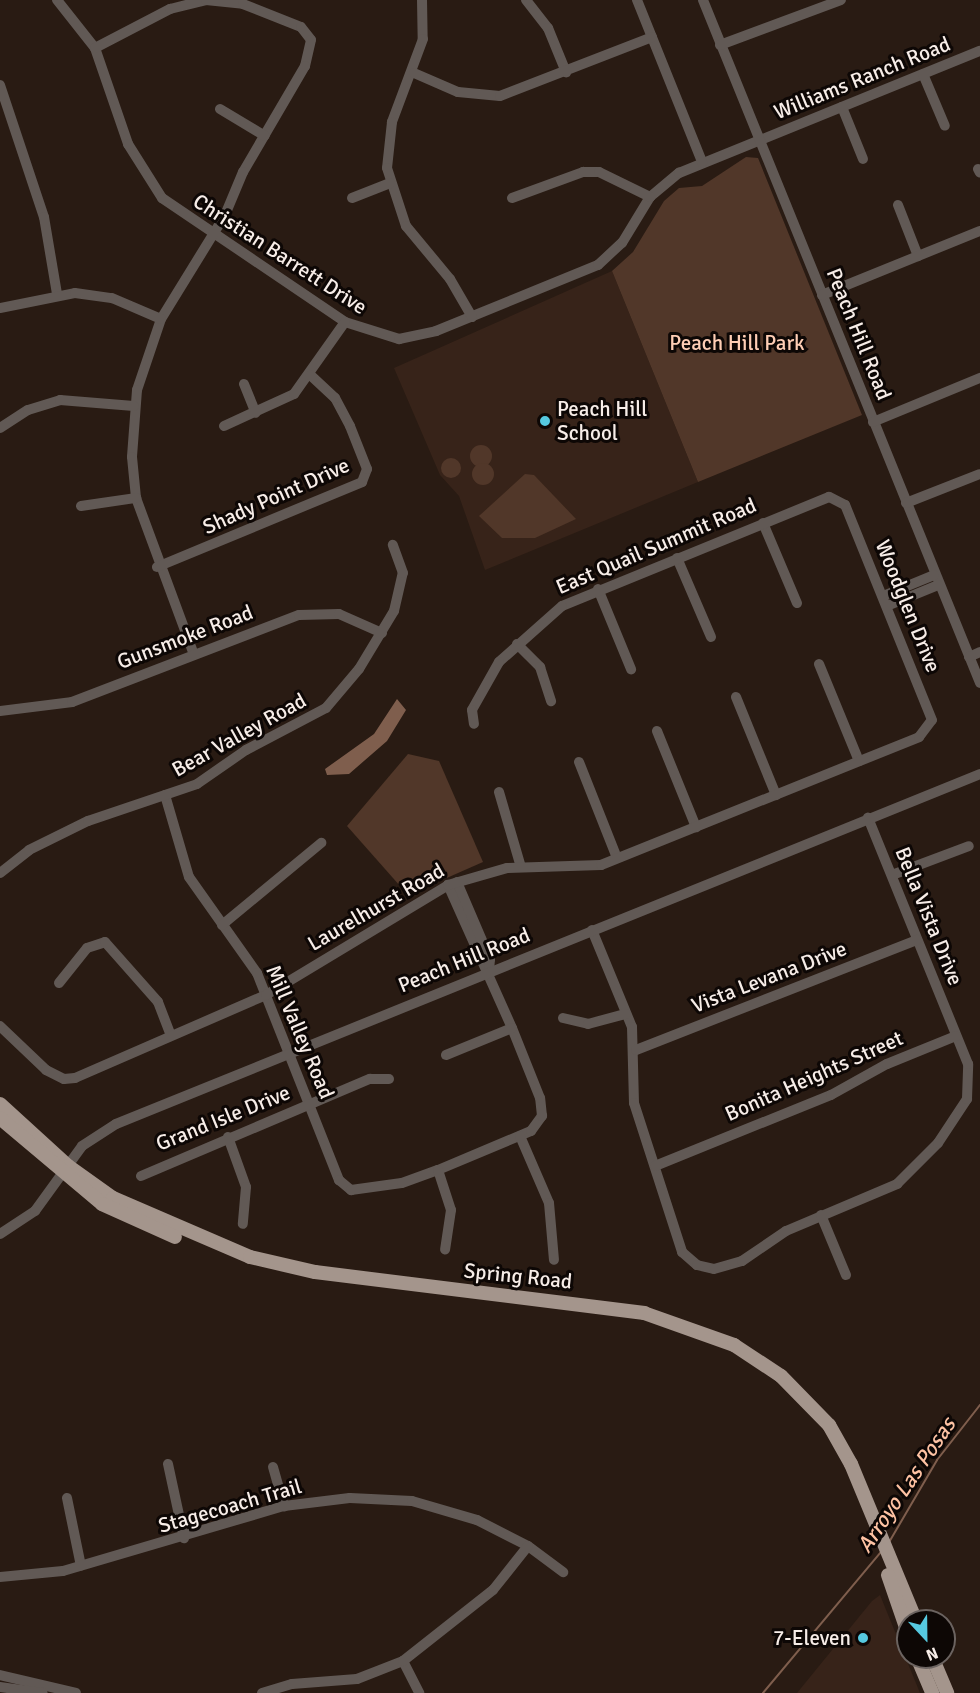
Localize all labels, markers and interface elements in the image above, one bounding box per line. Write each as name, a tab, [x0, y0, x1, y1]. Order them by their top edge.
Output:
street label: Williams Ranch Road	[770, 31, 954, 125]
street label: Christian Barrett Drive	[188, 188, 372, 320]
street label: Peach Hill Road	[821, 264, 897, 404]
park label: Peach Hill Park	[669, 330, 805, 356]
place label: Peach Hill School	[557, 396, 647, 446]
marker: Peach Hill School	[538, 414, 552, 428]
street label: Shady Point Drive	[199, 452, 353, 540]
street label: East Quail Summit Road	[552, 492, 760, 600]
street label: Woodglen Drive	[870, 536, 946, 676]
street label: Gunsmoke Road	[114, 600, 256, 674]
street label: Bear Valley Road	[167, 688, 311, 782]
street label: Bella Vista Drive	[890, 843, 968, 989]
street label: Laurelhurst Road	[303, 858, 449, 956]
street label: Peach Hill Road	[394, 922, 534, 998]
street label: Vista Levana Drive	[688, 936, 850, 1018]
street label: Mill Valley Road	[261, 961, 339, 1103]
street label: Bonita Heights Street	[721, 1025, 907, 1127]
street label: Grand Isle Drive	[152, 1080, 294, 1156]
street label: Spring Road	[463, 1258, 573, 1294]
water label: Arroyo Las Posas	[851, 1412, 961, 1558]
street label: Stagecoach Trail	[155, 1474, 305, 1538]
north arrow	[896, 1609, 956, 1669]
place label: 7-Eleven	[773, 1625, 851, 1651]
marker: 7-Eleven	[856, 1631, 870, 1645]
text: N	[923, 1642, 941, 1665]

